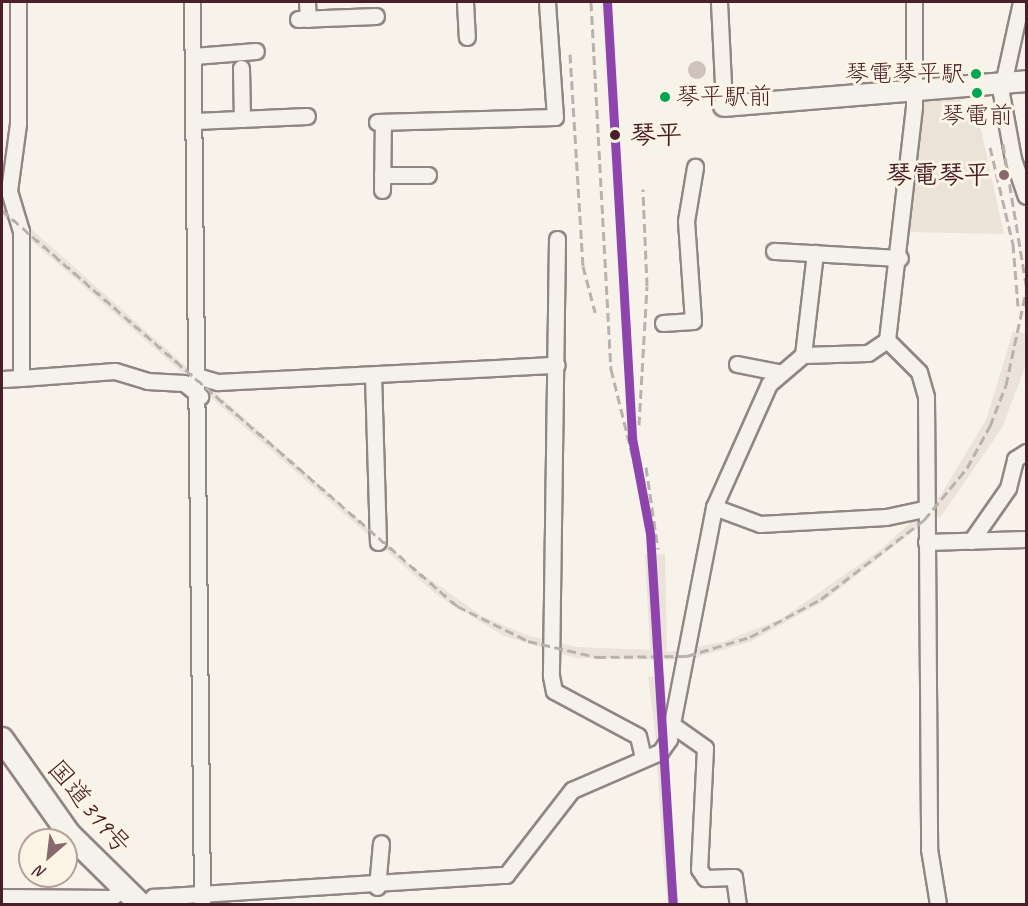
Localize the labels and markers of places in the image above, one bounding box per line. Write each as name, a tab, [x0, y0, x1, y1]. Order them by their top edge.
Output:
place label: 琴電琴平駅	[845, 60, 965, 88]
marker: 琴電琴平駅	[970, 68, 982, 80]
place label: 琴平駅前	[676, 83, 772, 111]
marker: 琴電前	[971, 87, 983, 99]
marker: 琴平駅前	[659, 91, 671, 103]
place label: 琴電前	[941, 102, 1013, 130]
place label: 琴平	[630, 119, 682, 151]
marker: 琴平	[605, 125, 625, 145]
place label: 琴電琴平	[886, 159, 990, 191]
marker: 琴電琴平	[995, 166, 1013, 184]

